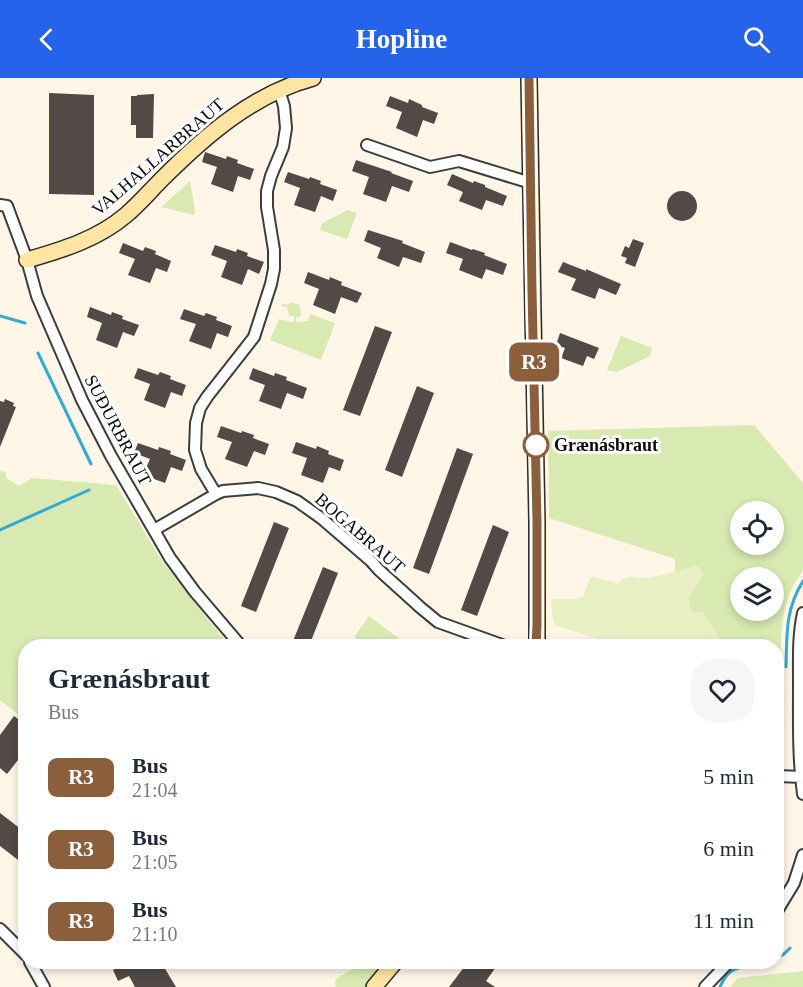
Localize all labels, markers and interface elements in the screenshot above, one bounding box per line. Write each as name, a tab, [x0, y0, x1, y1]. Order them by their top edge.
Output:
icon: back	[30, 23, 63, 56]
icon: search	[740, 23, 773, 56]
text: Hopline	[356, 24, 447, 54]
street label: VALHALLARBRAUT	[88, 94, 228, 220]
line badge: R3	[507, 342, 561, 382]
text: R3	[521, 350, 547, 374]
street label: SUÐURBRAUT	[81, 371, 155, 489]
marker: Grænásbraut	[523, 432, 549, 458]
place label: Grænásbraut	[554, 435, 658, 455]
street label: BOGABRAUT	[311, 489, 409, 577]
map controls	[730, 501, 784, 621]
button: locate	[730, 501, 784, 555]
button: layers	[730, 567, 784, 621]
button: heart	[691, 659, 754, 722]
text: Grænásbraut	[48, 663, 210, 694]
text: Bus	[48, 701, 79, 723]
text: Bus	[132, 753, 167, 778]
text: 5 min	[703, 764, 754, 789]
text: R3	[68, 765, 94, 789]
text: 21:04	[132, 779, 178, 801]
text: Bus	[132, 825, 167, 850]
text: 6 min	[703, 836, 754, 861]
text: R3	[68, 837, 94, 861]
text: 21:05	[132, 851, 178, 873]
text: Bus	[132, 897, 167, 922]
text: 11 min	[693, 908, 754, 933]
text: R3	[68, 909, 94, 933]
text: 21:10	[132, 923, 178, 945]

